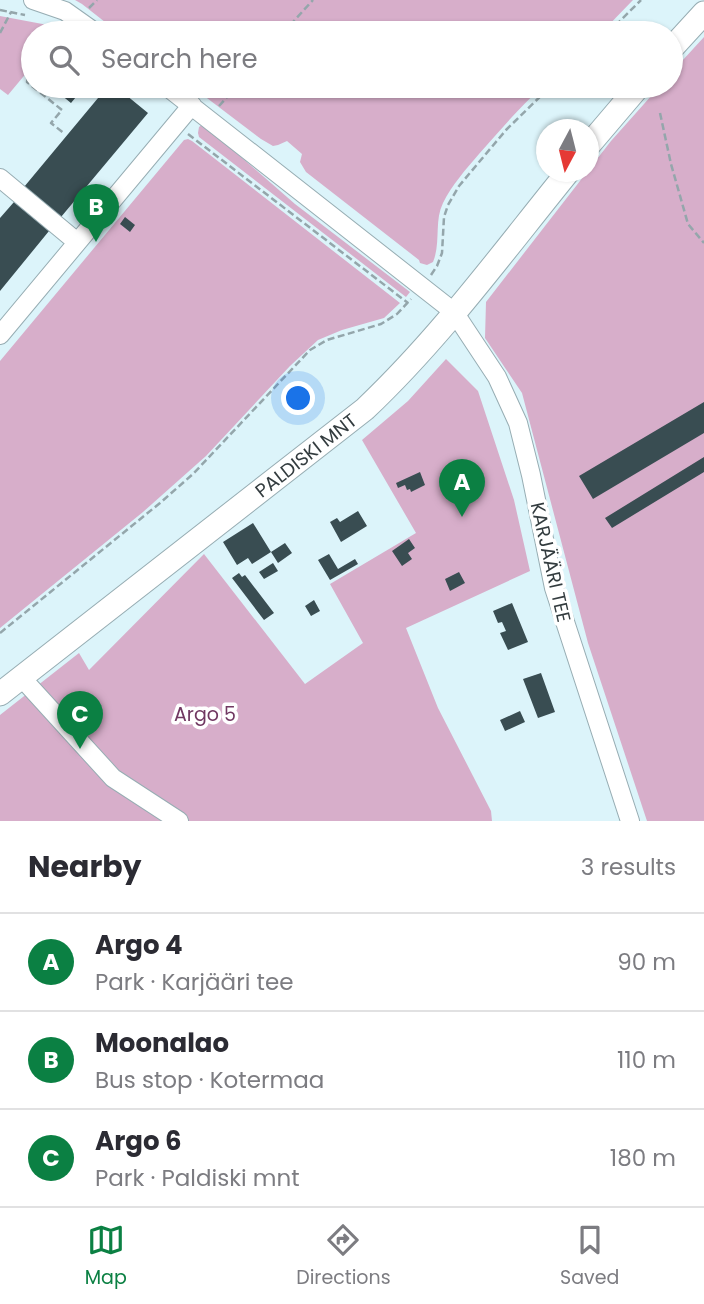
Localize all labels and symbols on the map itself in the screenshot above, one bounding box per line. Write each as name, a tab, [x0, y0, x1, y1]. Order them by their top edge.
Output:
north arrow	[536, 119, 599, 182]
pin: B	[73, 184, 119, 242]
your location	[281, 381, 315, 415]
street label: PALDISKI MNT	[250, 407, 363, 504]
pin: A	[439, 459, 485, 517]
street label: KARJÄÄRI TEE	[524, 499, 577, 625]
pin: C	[57, 691, 103, 749]
park label: Argo 5	[174, 701, 236, 728]

